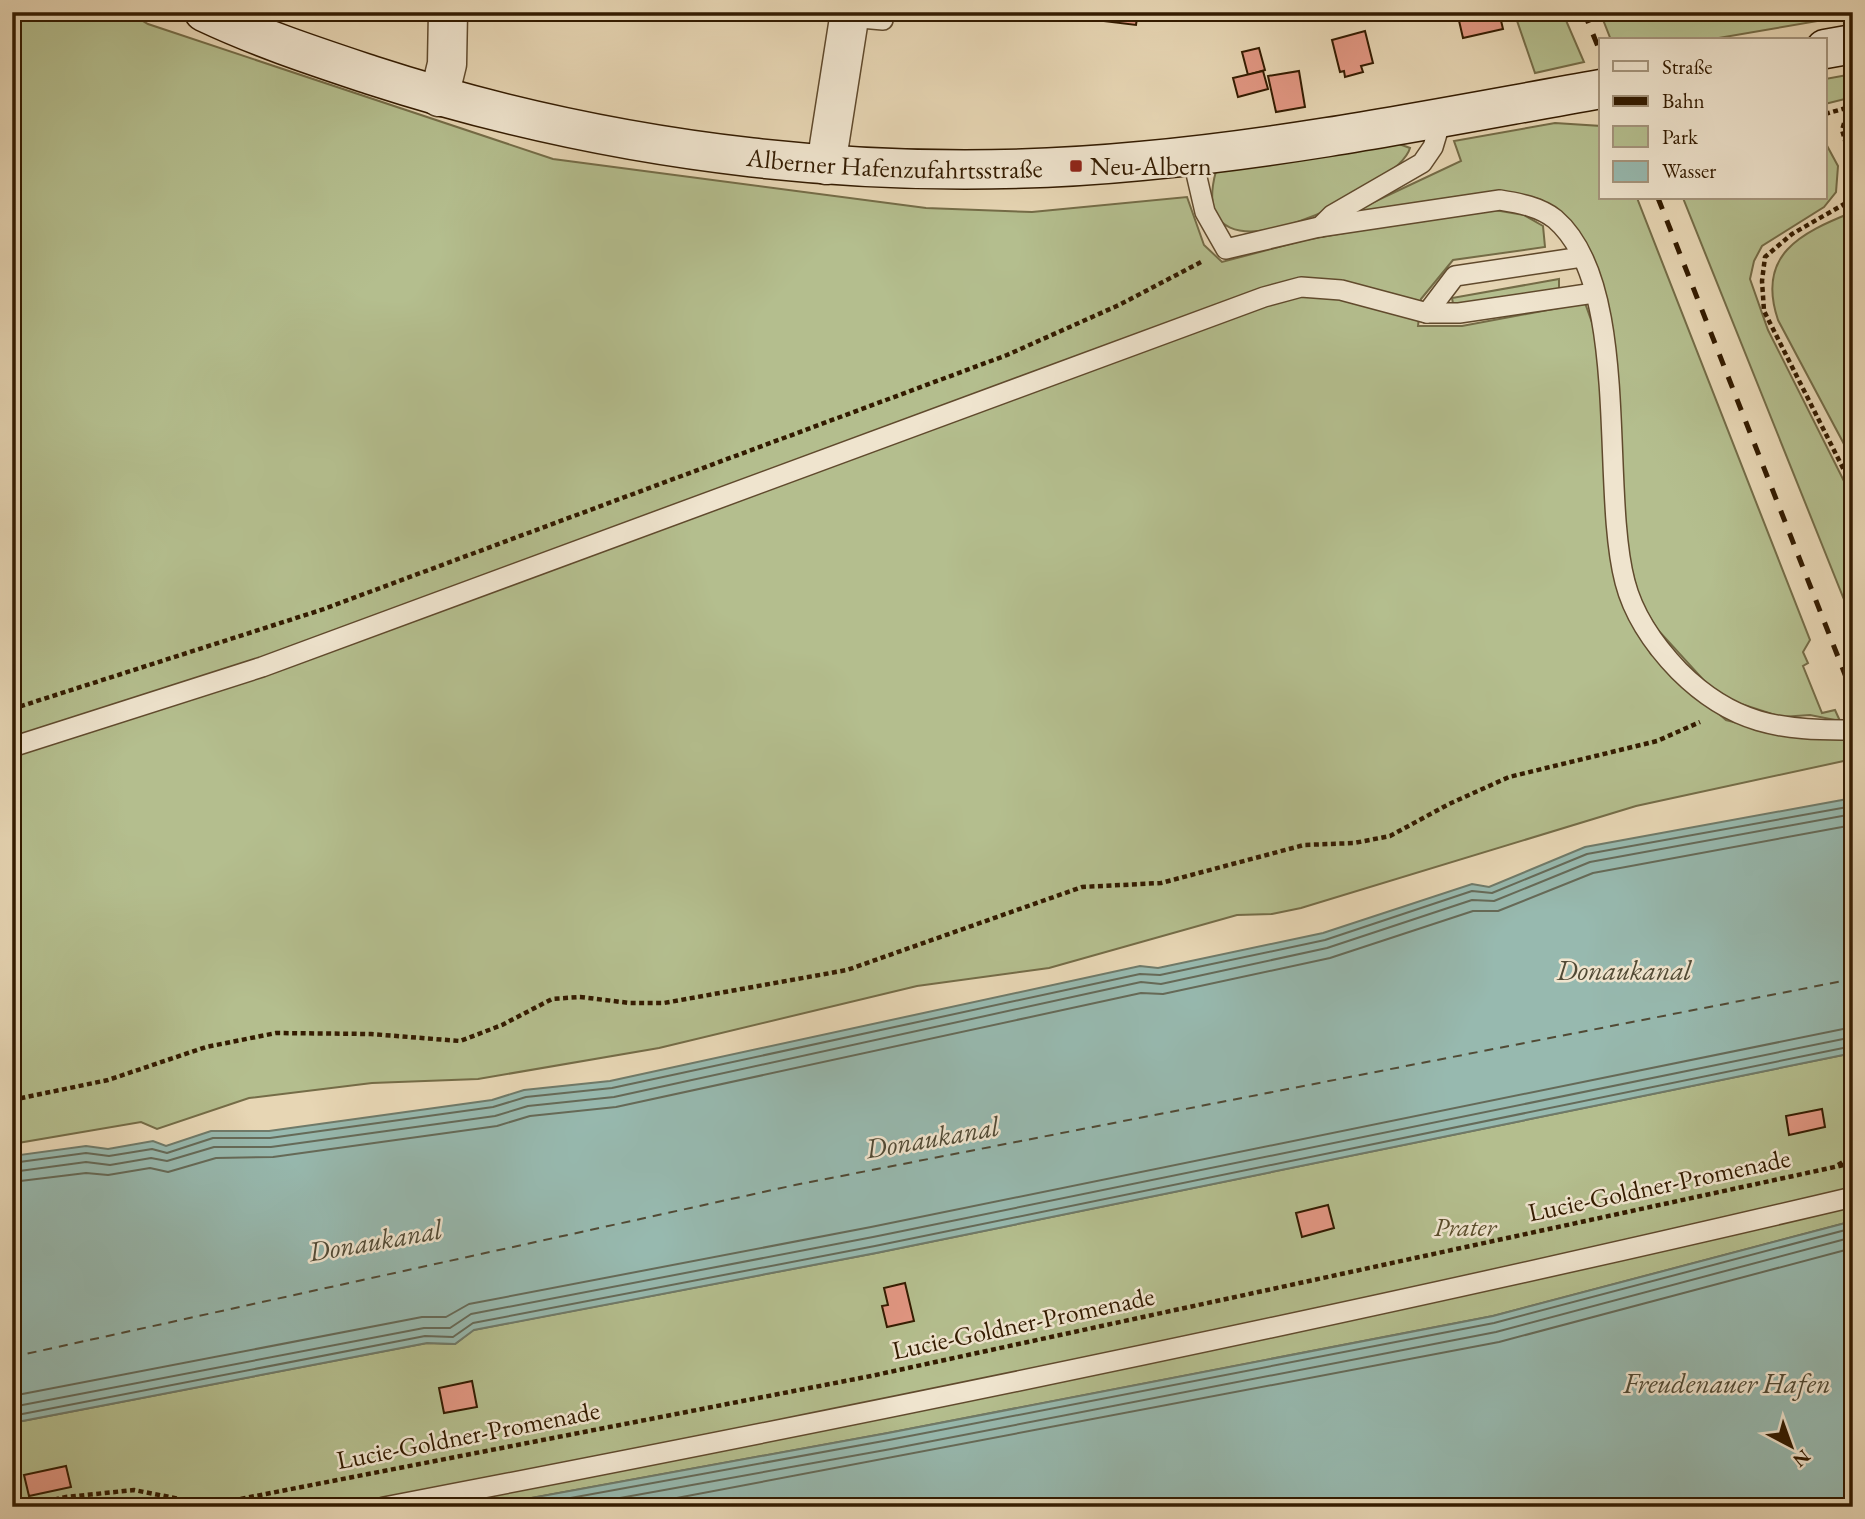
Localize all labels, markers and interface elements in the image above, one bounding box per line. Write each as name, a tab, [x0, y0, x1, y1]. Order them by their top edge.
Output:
legend	[1599, 38, 1826, 200]
text: Straße	[1662, 53, 1713, 80]
text: Bahn	[1662, 87, 1705, 114]
text: Park	[1662, 123, 1699, 150]
street label: Alberner Hafenzufahrtsstraße	[744, 140, 1043, 186]
place label: Neu-Albern	[1090, 149, 1212, 183]
text: Wasser	[1662, 157, 1716, 184]
marker: Neu-Albern	[1068, 158, 1084, 174]
water label: Donaukanal	[1555, 952, 1693, 988]
water label: Donaukanal	[861, 1107, 1003, 1167]
street label: Lucie-Goldner-Promenade	[1525, 1141, 1793, 1229]
water label: Donaukanal	[304, 1210, 446, 1270]
park label: Prater	[1434, 1210, 1497, 1244]
street label: Lucie-Goldner-Promenade	[889, 1279, 1157, 1367]
water label: Freudenauer Hafen	[1622, 1365, 1831, 1401]
street label: Lucie-Goldner-Promenade	[334, 1393, 602, 1477]
north arrow	[1756, 1410, 1826, 1480]
text: N	[1787, 1444, 1816, 1473]

